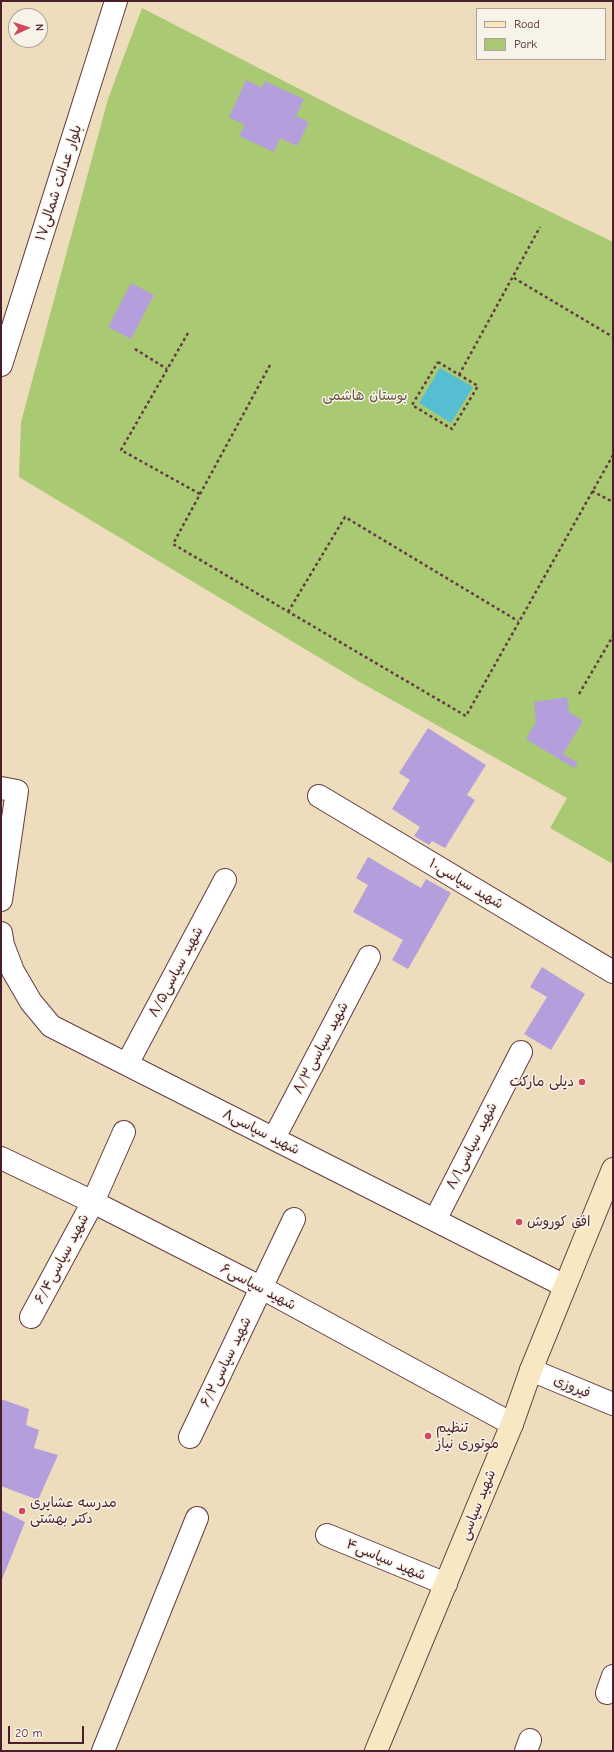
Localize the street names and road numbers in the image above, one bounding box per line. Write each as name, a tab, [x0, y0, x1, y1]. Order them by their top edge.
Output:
street label: بلوار عدالت شمالی۱۷	[32, 123, 86, 243]
street label: شهید سپاسی۱۰	[426, 855, 506, 913]
street label: شهید سپاسی۸/۵	[145, 924, 207, 1020]
street label: شهید سپاسی۸/۳	[290, 999, 352, 1097]
street label: شهید سپاسی۸/۱	[443, 1100, 501, 1192]
street label: شهید سپاسی۸	[220, 1105, 302, 1159]
street label: شهید سپاسی۶/۴	[31, 1211, 93, 1307]
street label: شهید سپاسی۶	[217, 1260, 299, 1314]
street label: شهید سپاسی۶/۲	[197, 1314, 255, 1410]
street label: فیروزی	[551, 1372, 593, 1402]
street label: شهید سپاسی	[456, 1467, 500, 1543]
street label: شهید سپاسی۴	[344, 1536, 428, 1584]

